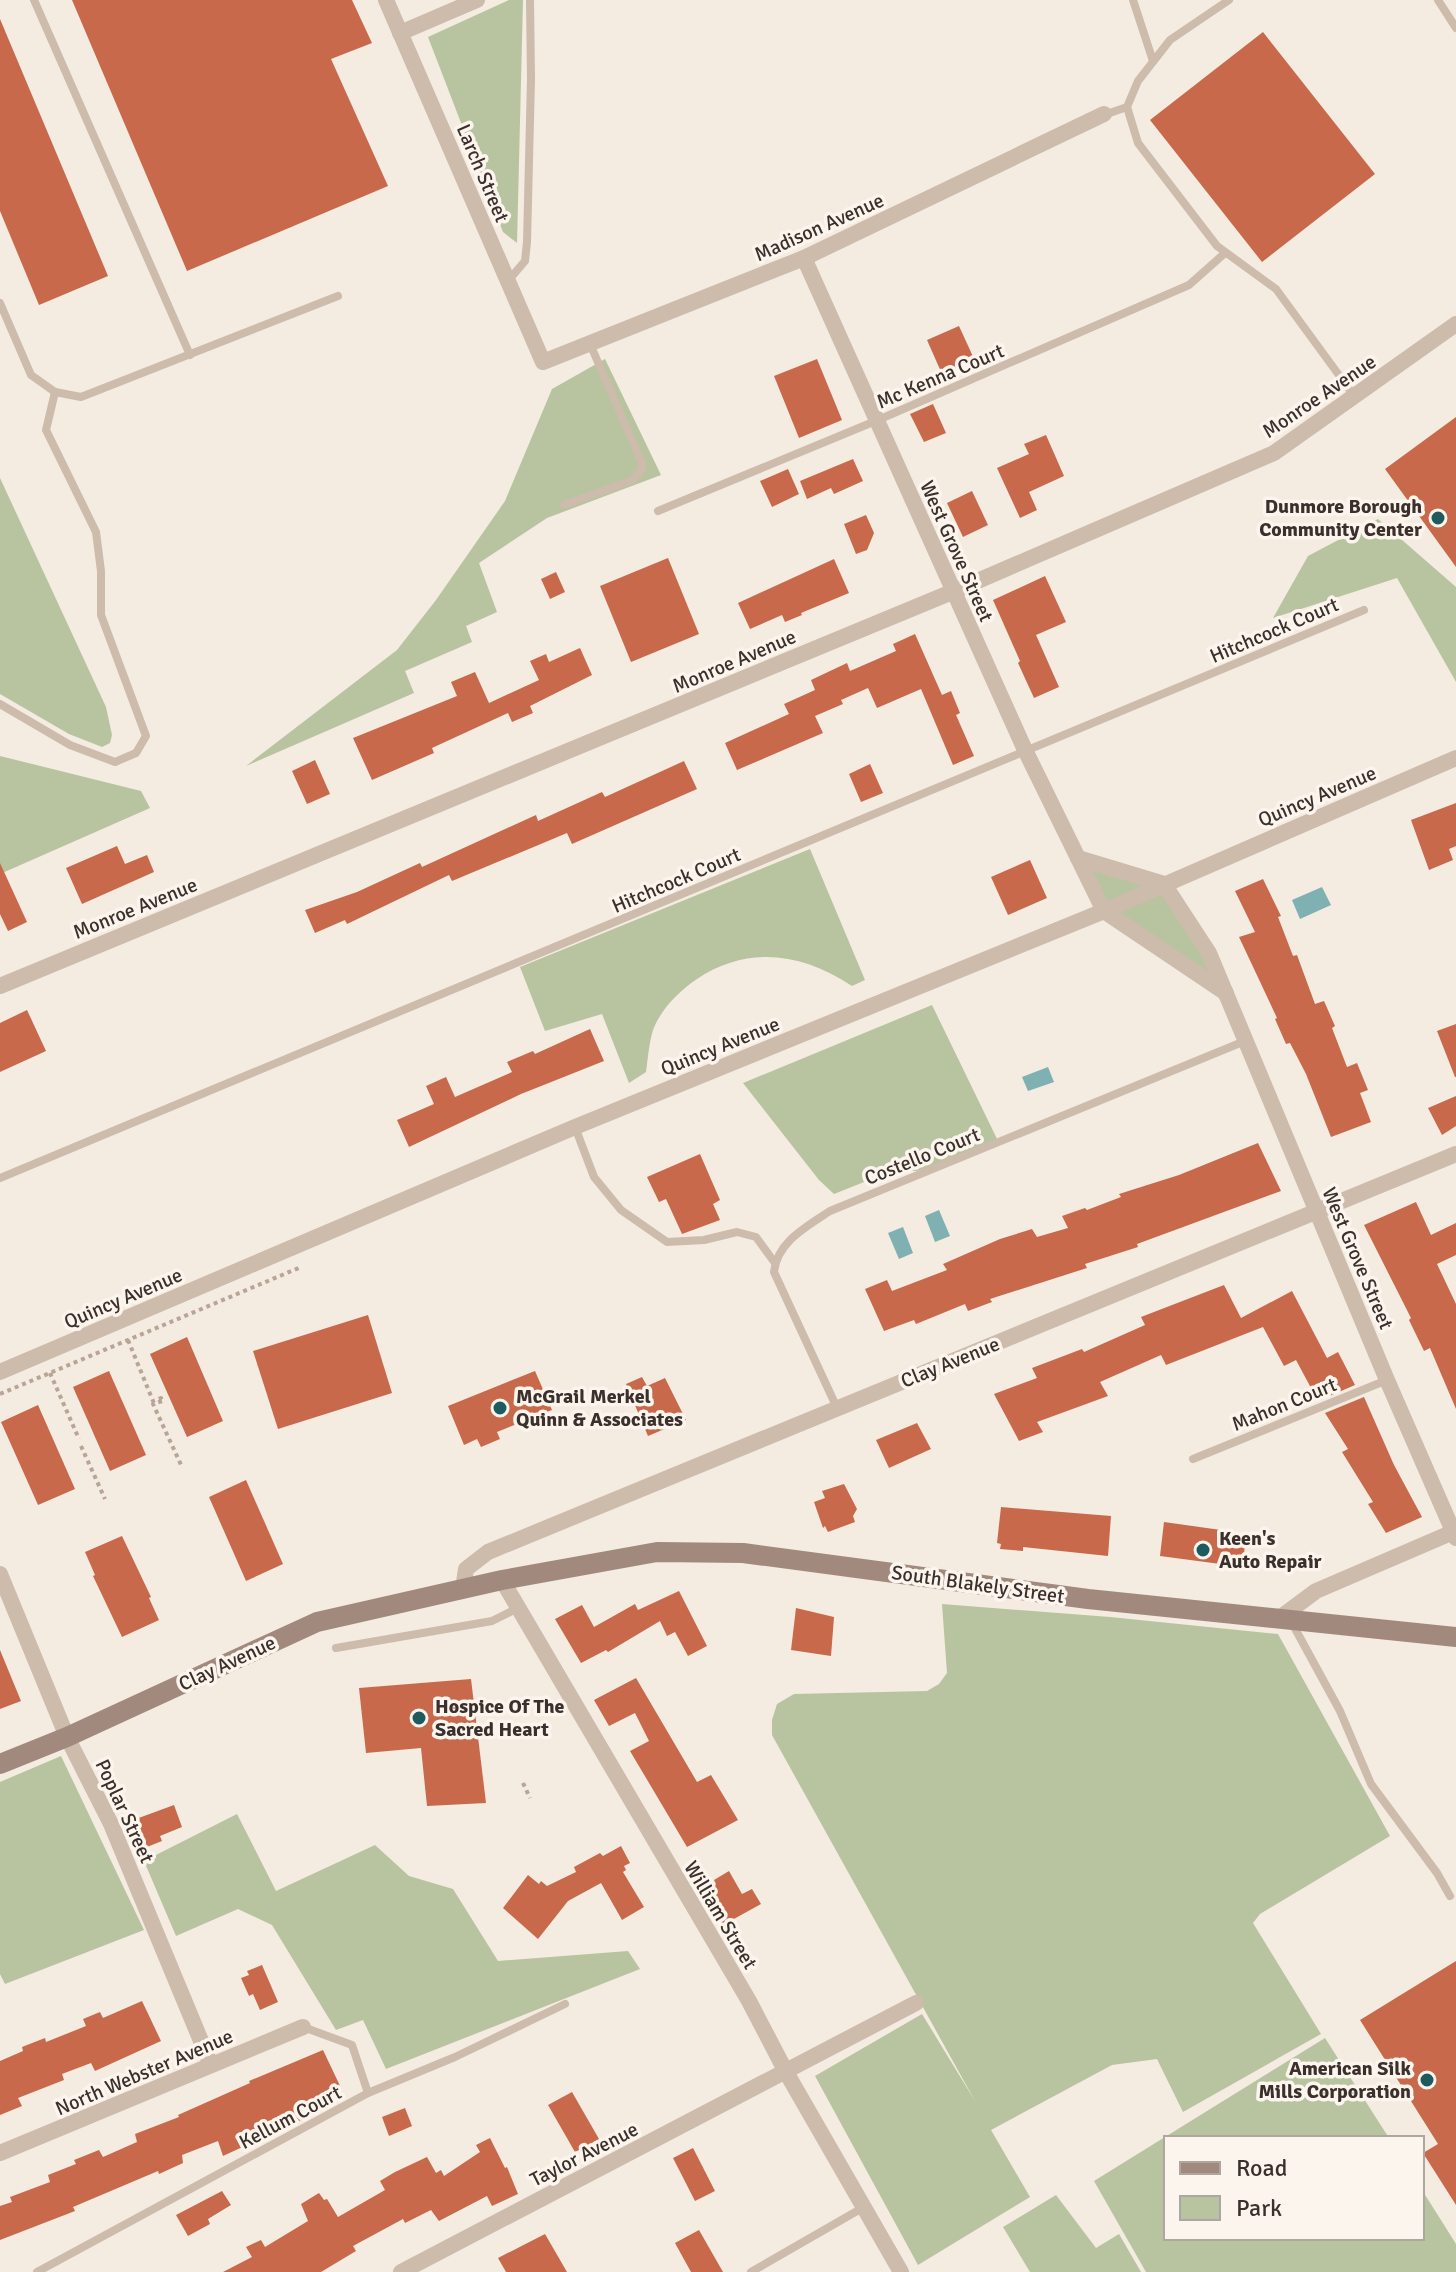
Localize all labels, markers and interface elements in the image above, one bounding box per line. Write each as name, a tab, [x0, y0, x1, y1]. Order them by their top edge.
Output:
street label: Larch Street	[451, 120, 514, 226]
street label: Madison Avenue	[751, 188, 888, 267]
street label: Mc Kenna Court	[873, 338, 1008, 415]
street label: Monroe Avenue	[1258, 349, 1381, 444]
street label: West Grove Street	[914, 477, 999, 626]
place label: Dunmore Borough Community Center	[1259, 494, 1422, 542]
marker: Dunmore Borough Community Center	[1429, 509, 1447, 527]
street label: Hitchcock Court	[1206, 592, 1342, 669]
street label: Monroe Avenue	[669, 624, 800, 699]
street label: Quincy Avenue	[1254, 760, 1380, 833]
street label: Hitchcock Court	[608, 842, 744, 919]
street label: Monroe Avenue	[69, 872, 201, 945]
street label: Quincy Avenue	[657, 1011, 783, 1082]
street label: Costello Court	[861, 1122, 983, 1191]
street label: West Grove Street	[1316, 1183, 1399, 1333]
street label: Quincy Avenue	[60, 1262, 186, 1335]
street label: Clay Avenue	[897, 1331, 1003, 1394]
street label: Mahon Court	[1228, 1372, 1340, 1437]
place label: McGrail Merkel Quinn & Associates	[516, 1384, 683, 1432]
marker: McGrail Merkel Quinn & Associates	[491, 1399, 509, 1417]
place label: Keen's Auto Repair	[1219, 1526, 1322, 1574]
marker: Keen's Auto Repair	[1194, 1541, 1212, 1559]
street label: South Blakely Street	[890, 1560, 1066, 1609]
street label: Clay Avenue	[175, 1630, 280, 1697]
place label: Hospice Of The Sacred Heart	[435, 1694, 565, 1742]
marker: Hospice Of The Sacred Heart	[410, 1709, 428, 1727]
street label: Poplar Street	[90, 1755, 159, 1867]
street label: William Street	[678, 1857, 763, 1974]
street label: North Webster Avenue	[52, 2024, 237, 2121]
place label: American Silk Mills Corporation	[1258, 2056, 1412, 2104]
marker: American Silk Mills Corporation	[1418, 2071, 1436, 2089]
street label: Kellum Court	[235, 2080, 346, 2155]
street label: Taylor Avenue	[526, 2117, 642, 2192]
legend	[1164, 2136, 1424, 2240]
text: Road	[1236, 2153, 1287, 2183]
text: Park	[1236, 2193, 1282, 2223]

